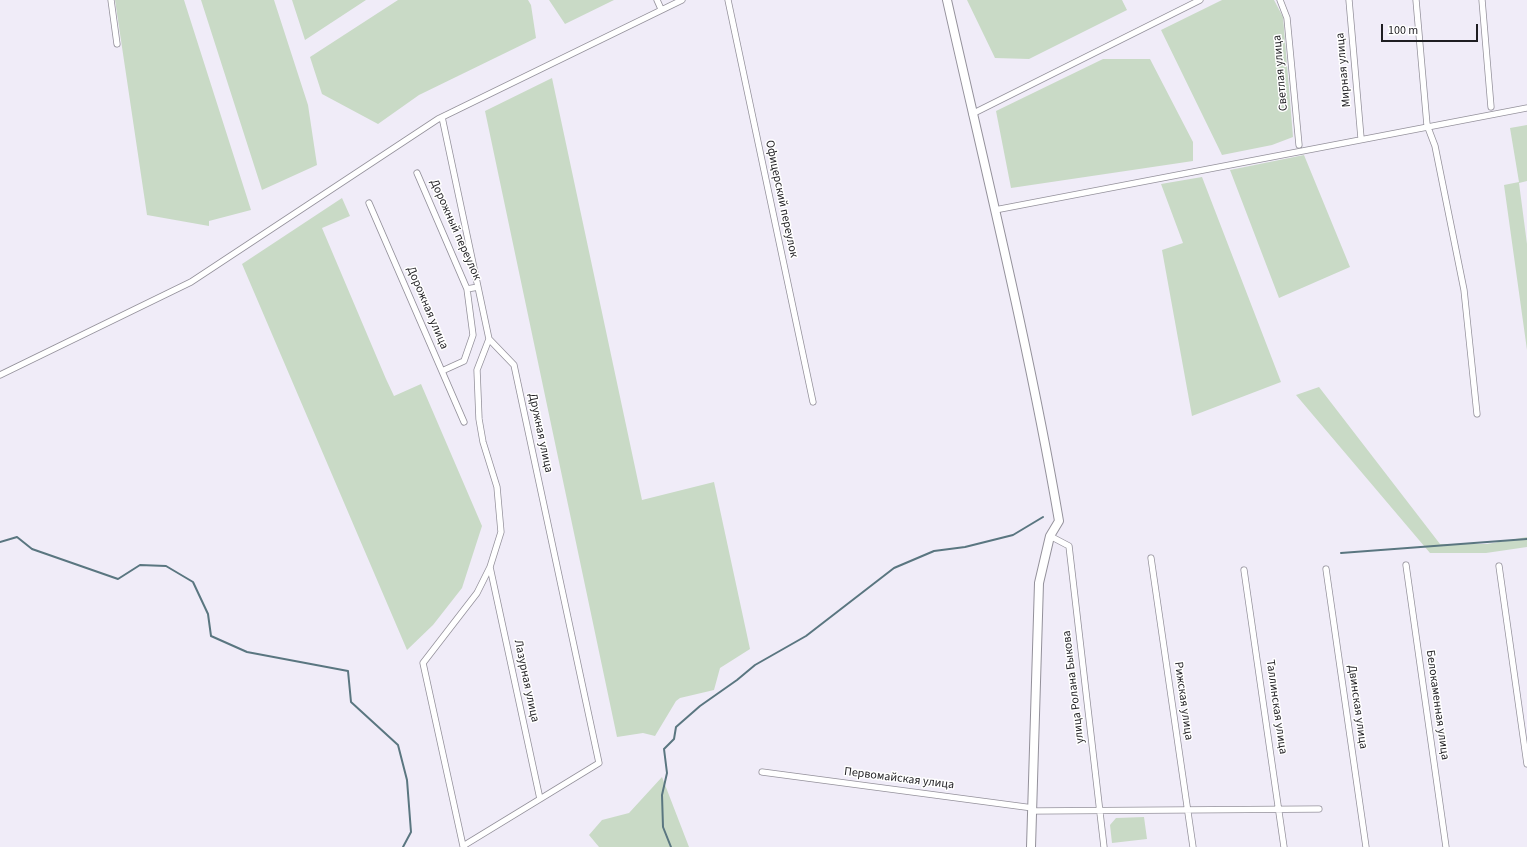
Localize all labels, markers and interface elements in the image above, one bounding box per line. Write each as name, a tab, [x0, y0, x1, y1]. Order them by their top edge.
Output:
scale bar	[1383, 16, 1480, 42]
text: 100 m	[1388, 22, 1418, 39]
street label: Мирная улица	[1334, 32, 1354, 108]
street label: Светлая улица	[1271, 34, 1291, 112]
street label: Офицерский переулок	[762, 139, 800, 259]
street label: Дорожный переулок	[426, 177, 484, 283]
street label: Дорожная улица	[403, 264, 451, 352]
street label: Дружная улица	[525, 392, 555, 474]
street label: улица Ролана Быкова	[1060, 630, 1088, 744]
street label: Лазурная улица	[510, 638, 542, 724]
street label: Белокаменная улица	[1422, 649, 1452, 761]
street label: Таллинская улица	[1262, 659, 1290, 755]
street label: Рижская улица	[1170, 661, 1196, 741]
street label: Двинская улица	[1344, 664, 1370, 750]
street label: Первомайская улица	[843, 765, 955, 793]

